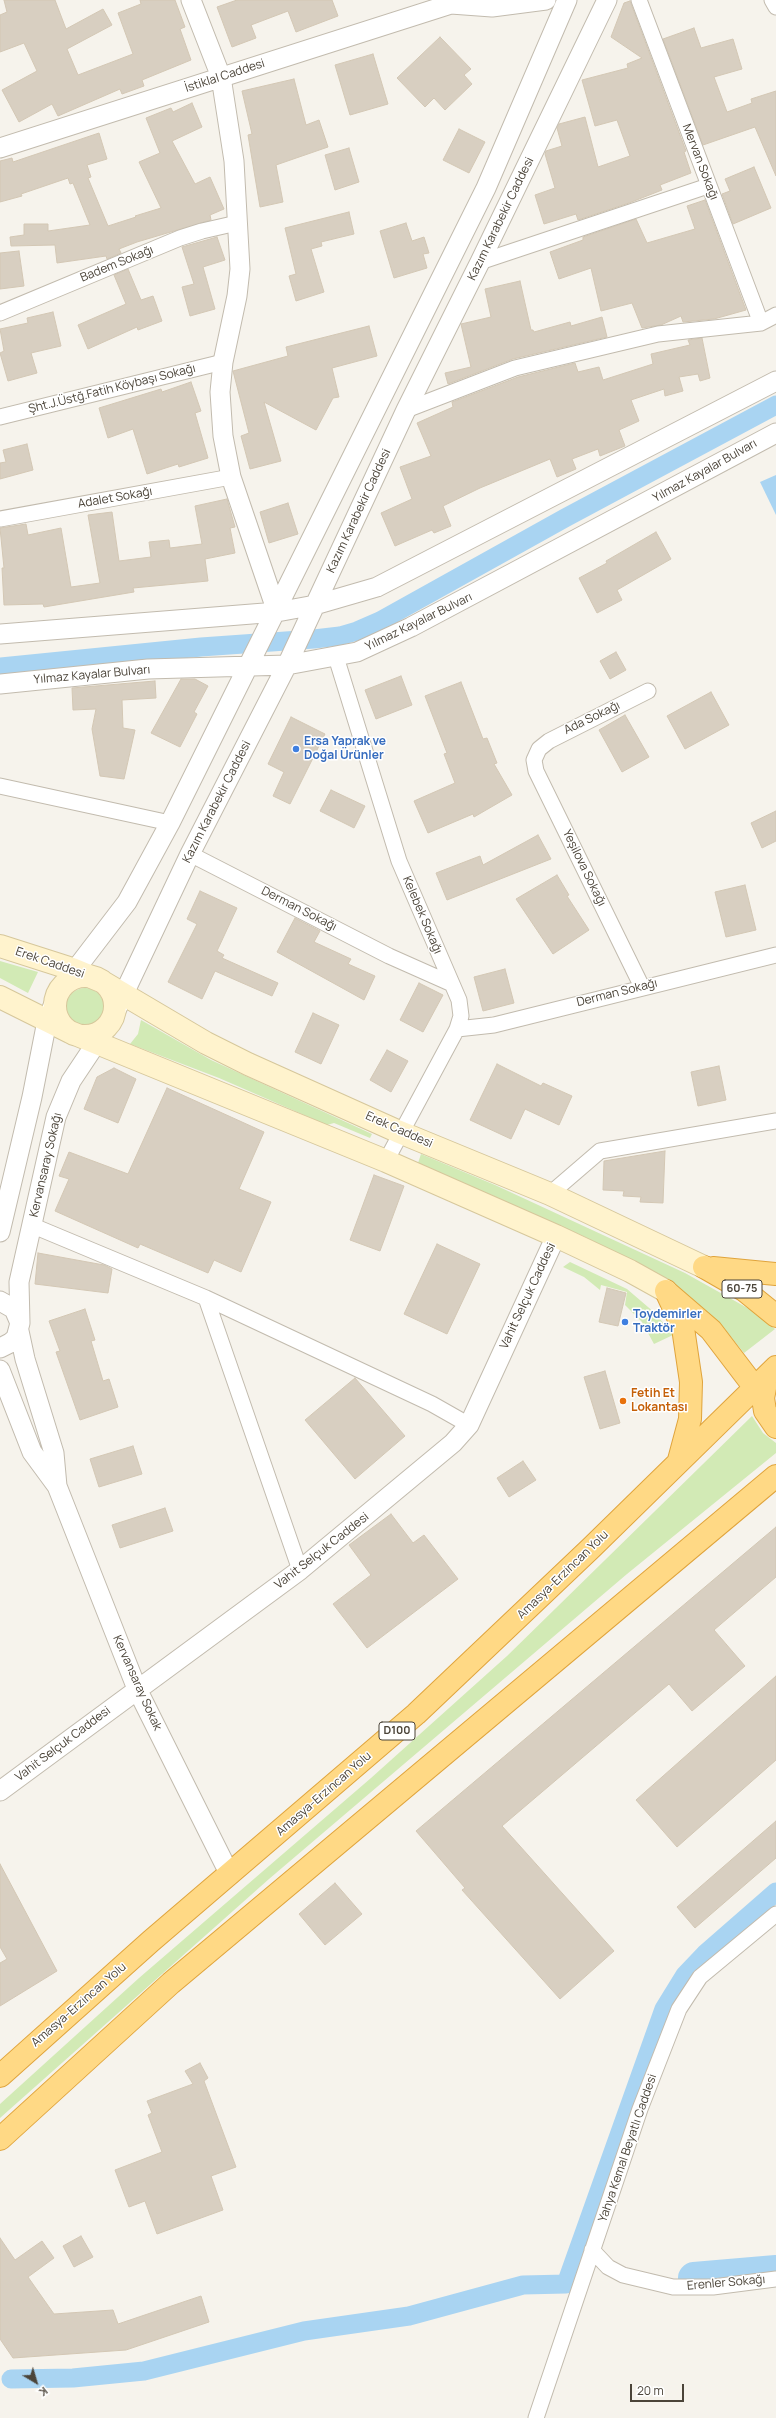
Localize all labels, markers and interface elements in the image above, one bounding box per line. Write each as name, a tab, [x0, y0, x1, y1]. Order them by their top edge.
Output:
street label: İstiklal Caddesi	[183, 56, 267, 96]
street label: Mervan Sokağı	[679, 122, 721, 202]
street label: Kazım Karabekir Caddesi	[465, 155, 537, 283]
street label: Badem Sokağı	[78, 243, 156, 285]
street label: Şht.J.Üstğ.Fatih Köybaşı Sokağı	[27, 361, 197, 417]
street label: Yılmaz Kayalar Bulvarı	[650, 436, 760, 506]
street label: Kazım Karabekir Caddesi	[324, 447, 394, 575]
street label: Adalet Sokağı	[77, 484, 153, 512]
street label: Yılmaz Kayalar Bulvarı	[363, 590, 475, 654]
street label: Yılmaz Kayalar Bulvarı	[33, 663, 151, 687]
street label: Ada Sokağı	[562, 698, 622, 738]
place label: Ersa Yaprak ve Doğal Ürünler	[304, 735, 386, 763]
street label: Kazım Karabekir Caddesi	[180, 738, 254, 866]
marker: Ersa Yaprak ve Doğal Ürünler	[291, 744, 301, 754]
street label: Yeşilova Sokağı	[559, 827, 609, 909]
street label: Kelebek Sokağı	[399, 874, 445, 956]
street label: Derman Sokağı	[259, 884, 339, 934]
street label: Erek Caddesi	[14, 944, 86, 982]
street label: Derman Sokağı	[575, 976, 659, 1010]
street label: Erek Caddesi	[363, 1109, 435, 1151]
street label: Kervansaray Sokağı	[27, 1111, 65, 1219]
street label: Vahit Selçuk Caddesi	[497, 1241, 559, 1351]
road number: 60-75	[722, 1280, 762, 1298]
place label: Toydemirler Traktör	[633, 1308, 702, 1336]
marker: Toydemirler Traktör	[620, 1317, 630, 1327]
place label: Fetih Et Lokantası	[631, 1387, 688, 1415]
marker: Fetih Et Lokantası	[618, 1396, 628, 1406]
street label: Vahit Selçuk Caddesi	[272, 1510, 372, 1592]
street label: Amasya-Erzincan Yolu	[514, 1528, 612, 1622]
street label: Kervansaray Sokak	[110, 1633, 164, 1733]
street label: Vahit Selçuk Caddesi	[13, 1704, 113, 1784]
road number: D100	[379, 1722, 415, 1740]
street label: Amasya-Erzincan Yolu	[274, 1749, 374, 1839]
street label: Amasya-Erzincan Yolu	[29, 1960, 129, 2050]
street label: Yahya Kemal Beyatlı Caddesi	[596, 2072, 660, 2224]
street label: Erenler Sokağı	[686, 2272, 766, 2294]
north arrow	[16, 2362, 56, 2402]
scale bar	[632, 2376, 686, 2402]
text: 20 m	[637, 2382, 664, 2399]
text: K	[36, 2384, 51, 2400]

